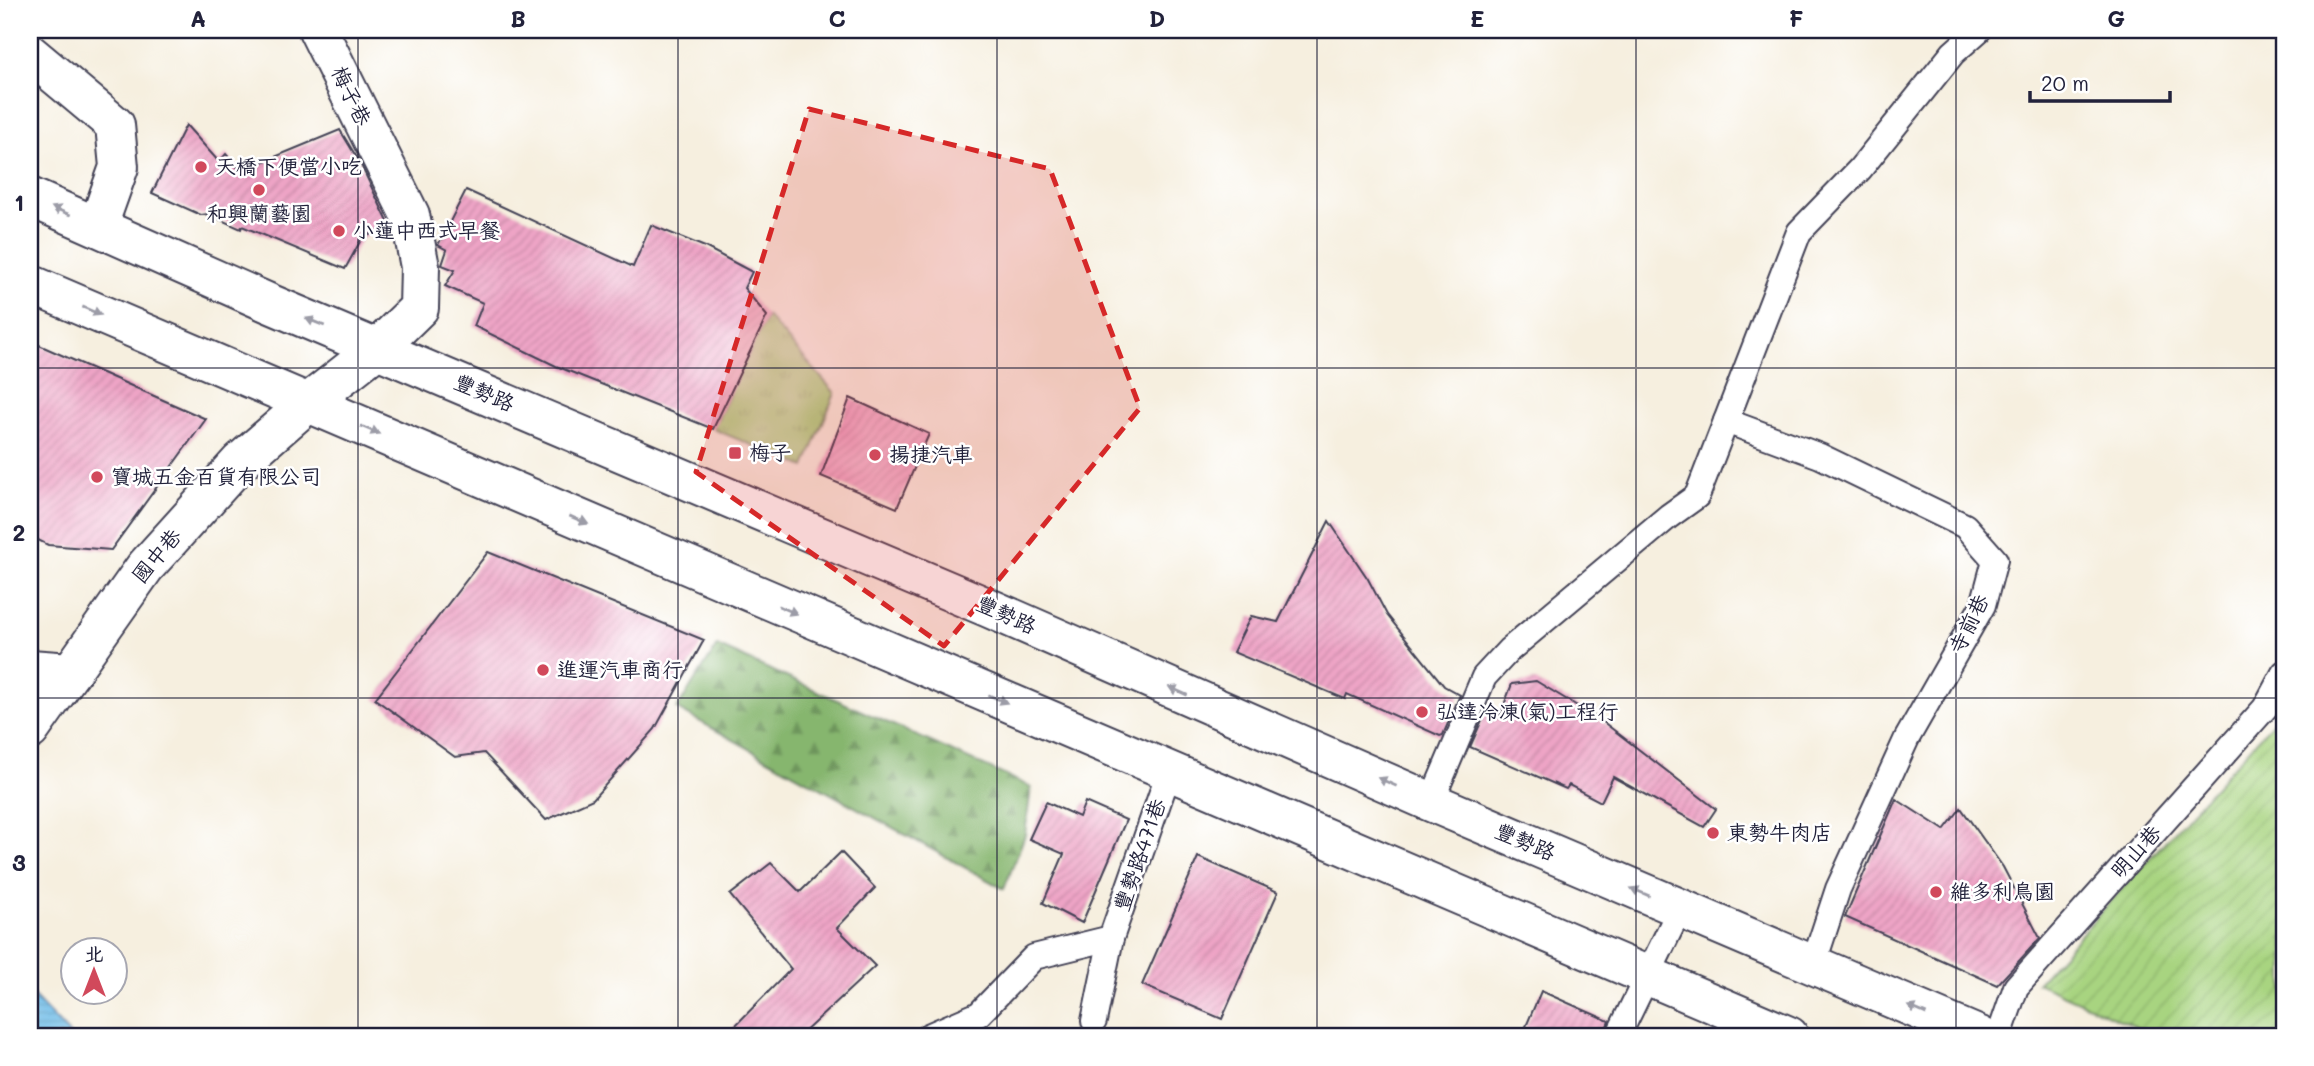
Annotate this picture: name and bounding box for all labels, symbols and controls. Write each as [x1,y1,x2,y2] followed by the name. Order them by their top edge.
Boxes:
[190,3,206,33] text: A
[510,3,526,33] text: B
[828,3,846,33] text: C
[1149,3,1165,33] text: D
[1470,3,1484,33] text: E
[1789,3,1803,33] text: F
[2107,3,2125,33] text: G
[2030,60,2170,104] scale bar
[326,61,378,130] street label: 梅子巷
[2041,69,2089,96] text: 20 m
[215,152,362,179] place label: 天橋下便當小吃
[193,159,209,175] marker: 天橋下便當小吃
[251,182,267,198] marker: 和興蘭藝園
[14,187,24,217] text: 1
[207,199,312,226] place label: 和興蘭藝園
[51,205,72,216] one-way arrow
[353,216,500,243] place label: 小蓮中西式早餐
[331,223,347,239] marker: 小蓮中西式早餐
[82,306,103,317] one-way arrow
[304,316,325,327] one-way arrow
[450,367,519,416] street label: 豐勢路
[360,425,381,436] one-way arrow
[749,438,791,465] place label: 梅子
[889,440,973,467] place label: 揚捷汽車
[727,445,743,461] marker: 梅子
[867,447,883,463] marker: 揚捷汽車
[111,462,321,489] place label: 寶城五金百貨有限公司
[89,469,105,485] marker: 寶城五金百貨有限公司
[569,514,589,526] one-way arrow
[13,517,25,547] text: 2
[125,522,186,588] street label: 國中巷
[972,588,1041,639] street label: 豐勢路
[1942,589,1994,658] street label: 寺前巷
[778,605,799,616] one-way arrow
[557,655,683,682] place label: 進運汽車商行
[535,662,551,678] marker: 進運汽車商行
[1168,685,1188,697] one-way arrow
[987,694,1008,705] one-way arrow
[1436,697,1618,724] place label: 弘達冷凍(氣)工程行
[1414,704,1430,720] marker: 弘達冷凍(氣)工程行
[1376,776,1397,787] one-way arrow
[1107,795,1170,914] street label: 豐勢路471巷
[1491,816,1560,865] street label: 豐勢路
[1727,818,1832,845] place label: 東勢牛肉店
[2104,819,2166,883] street label: 明山巷
[1705,825,1721,841] marker: 東勢牛肉店
[12,847,26,877] text: 3
[1950,877,2055,904] place label: 維多利鳥園
[1928,884,1944,900] marker: 維多利鳥園
[1630,886,1651,897] one-way arrow
[60,936,130,1006] north arrow
[84,941,104,966] text: 北
[1907,1004,1928,1015] one-way arrow

